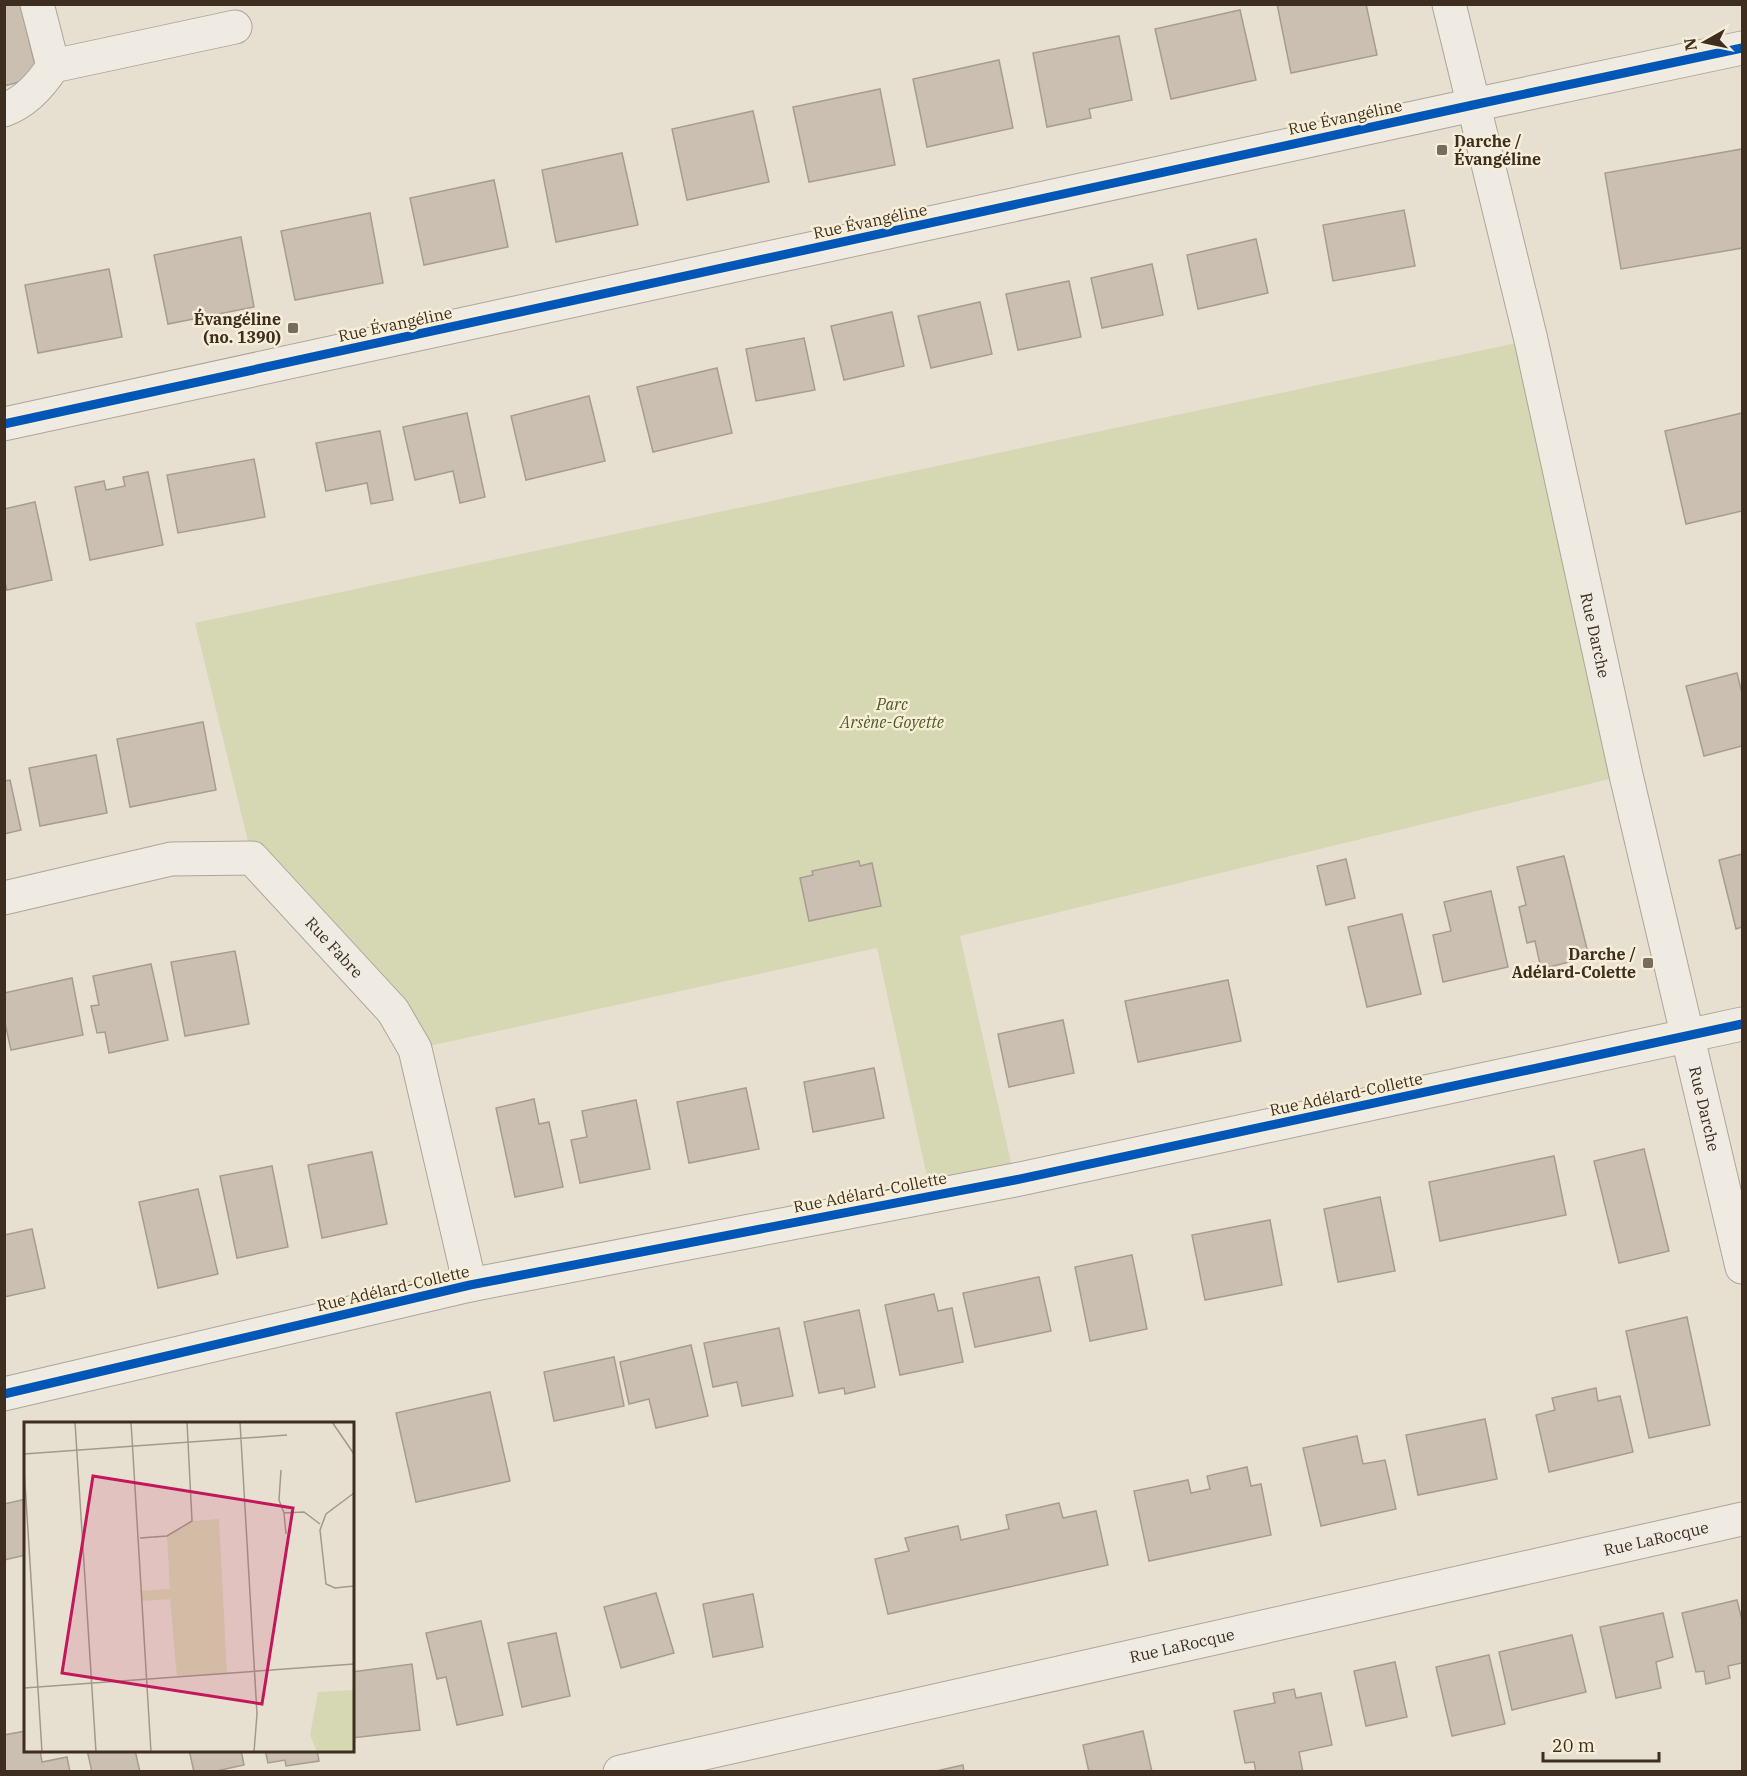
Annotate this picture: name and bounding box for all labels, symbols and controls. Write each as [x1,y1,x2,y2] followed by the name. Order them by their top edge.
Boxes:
[1675,12,1735,72] north arrow
[1679,37,1701,52] text: N
[1286,94,1404,139] street label: Rue Évangéline
[1454,131,1541,169] place label: Darche / Évangéline
[1435,143,1449,157] marker: Darche / Évangéline
[811,198,929,243] street label: Rue Évangéline
[336,301,454,346] street label: Rue Évangéline
[194,308,281,347] place label: Évangéline (no. 1390)
[286,321,300,335] marker: Évangéline (no. 1390)
[1576,591,1615,680] street label: Rue Darche
[839,694,944,732] park label: Parc Arsène-Goyette
[301,913,367,982] street label: Rue Fabre
[1512,944,1636,982] place label: Darche / Adélard-Colette
[1641,956,1655,970] marker: Darche / Adélard-Colette
[1685,1064,1724,1153] street label: Rue Darche
[1268,1068,1424,1120] street label: Rue Adélard-Collette
[791,1167,949,1217] street label: Rue Adélard-Collette
[315,1261,471,1315] street label: Rue Adélard-Collette
[24,1422,354,1752] inset map
[1602,1517,1710,1560] street label: Rue LaRocque
[1127,1624,1236,1667] street label: Rue LaRocque
[1543,1725,1658,1763] scale bar
[1552,1734,1595,1757] text: 20 m

